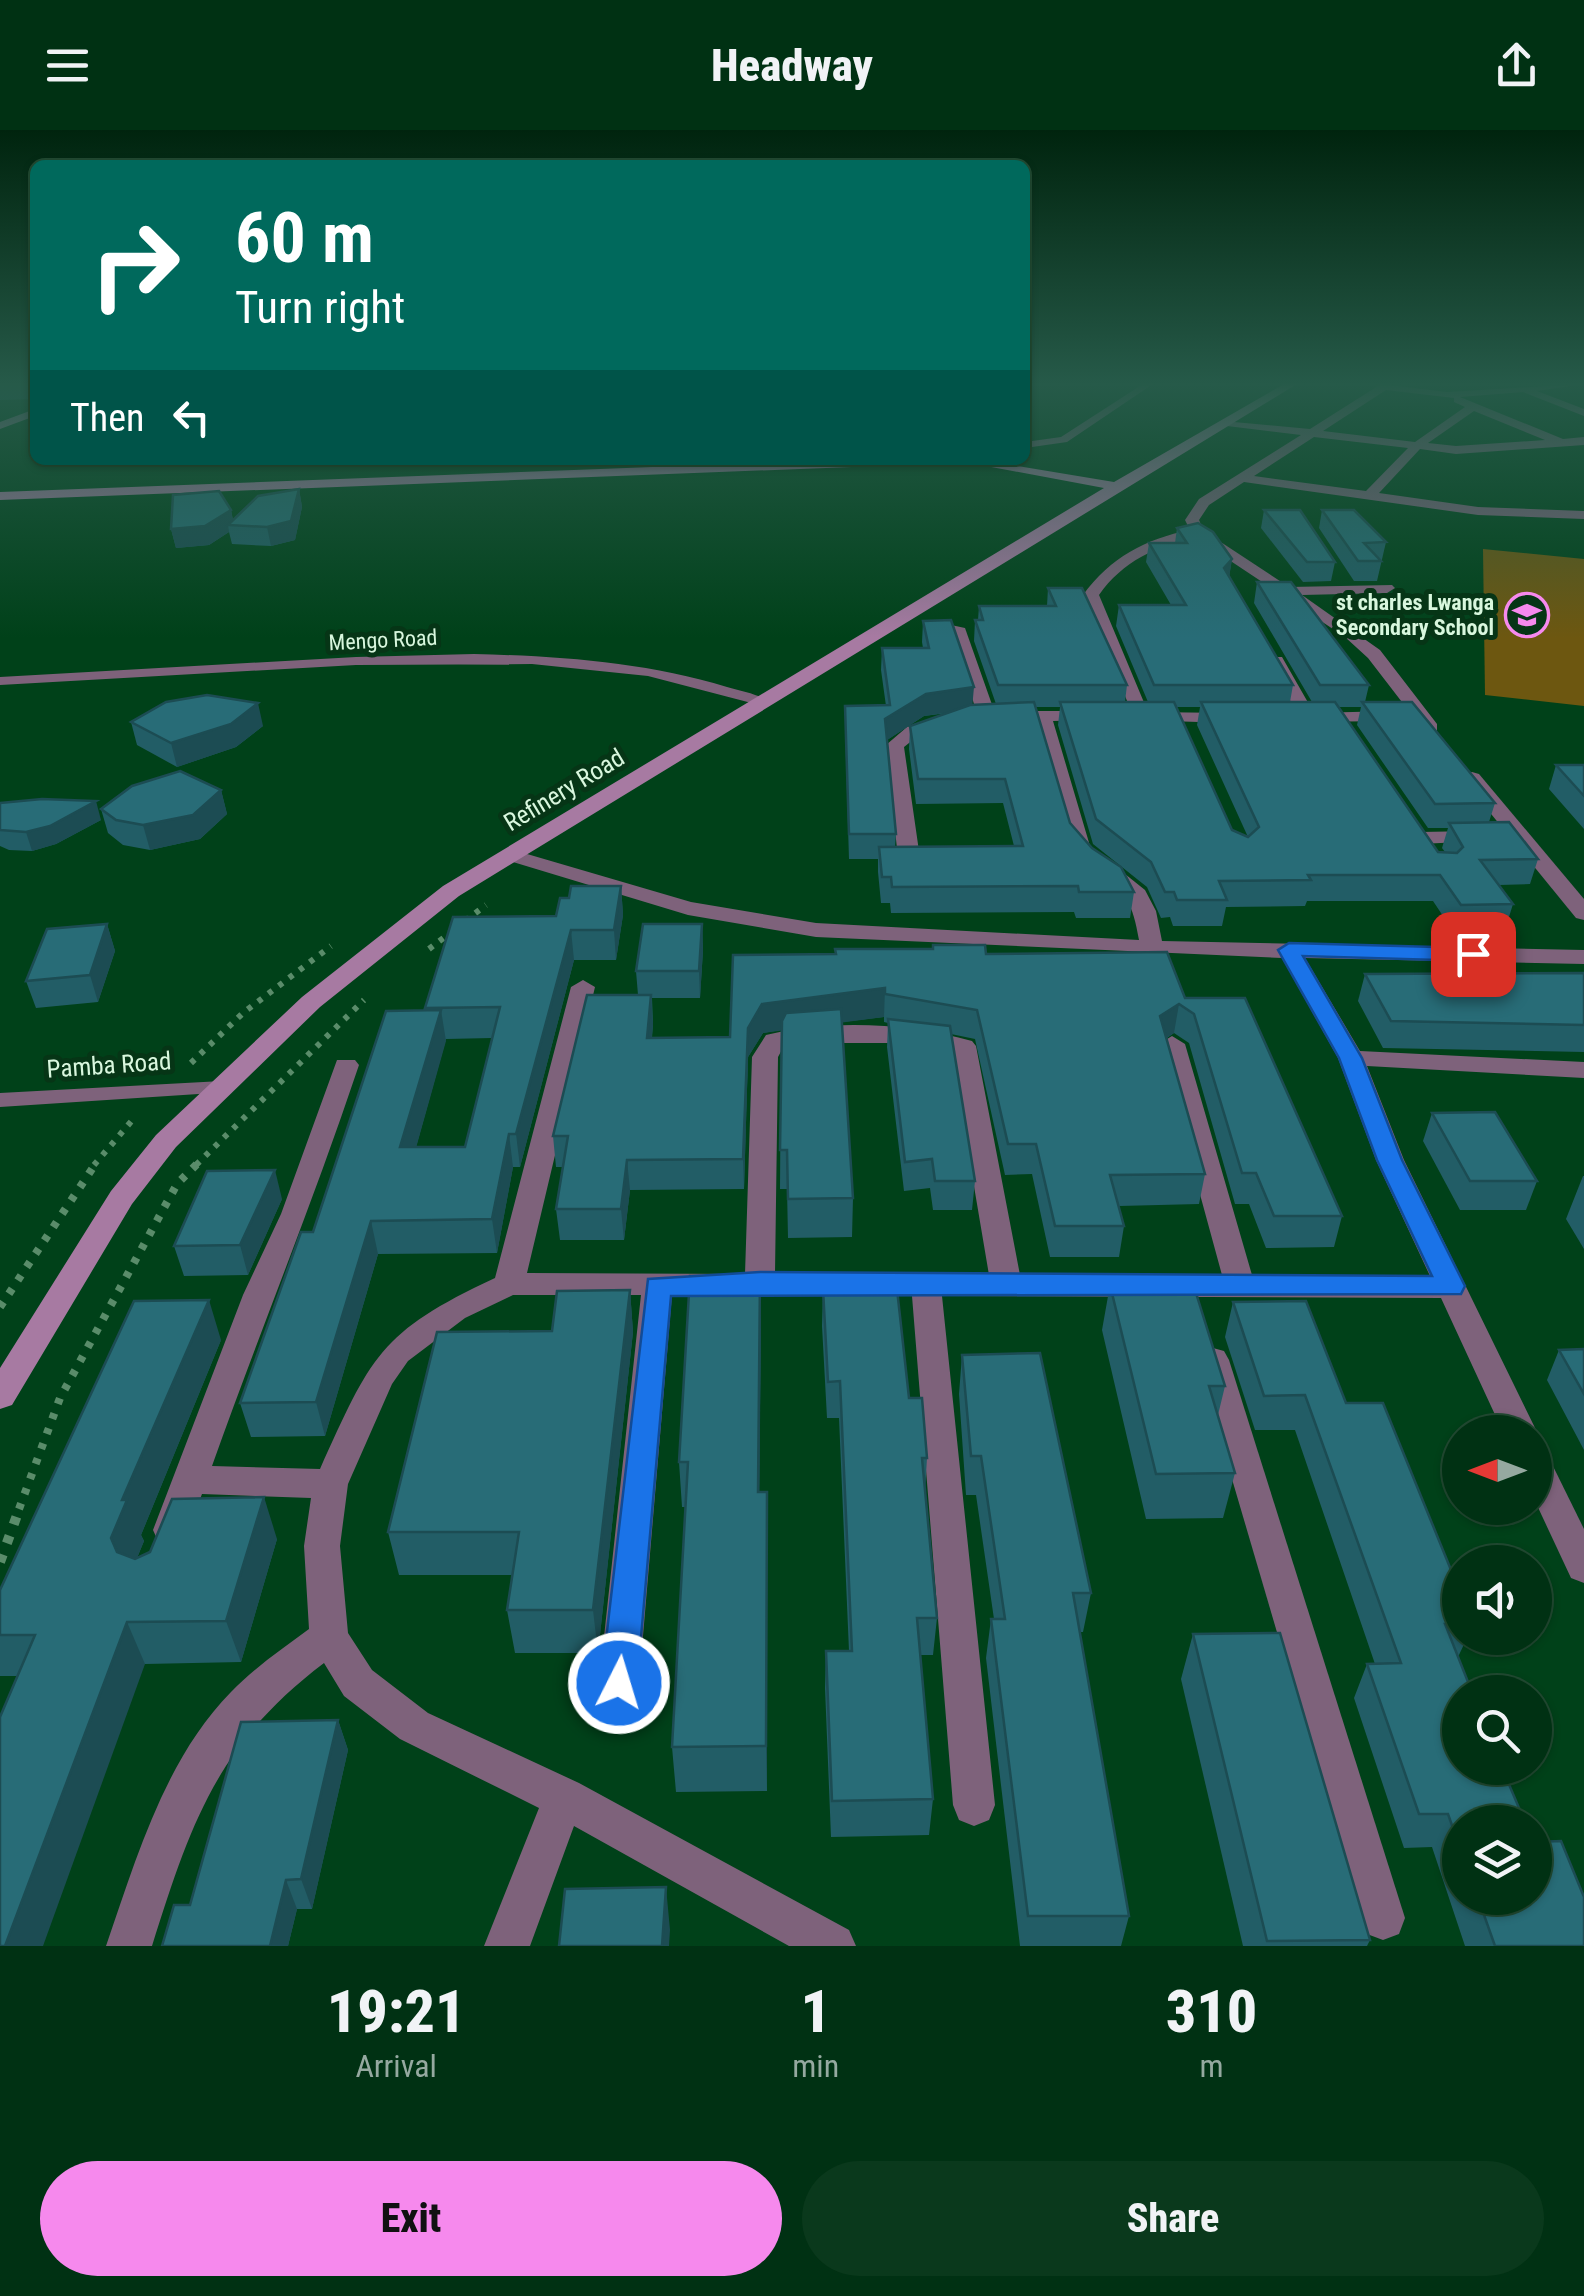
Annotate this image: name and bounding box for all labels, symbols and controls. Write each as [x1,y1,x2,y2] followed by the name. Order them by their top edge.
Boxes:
[40,38,95,93] icon: menu
[1489,38,1544,93] icon: share
[711,39,873,92] text: Headway
[235,197,374,279] text: 60 m
[70,200,200,330] icon: right
[235,281,405,334] text: Turn right
[164,390,219,445] icon: left
[70,396,144,440] text: Then
[1336,590,1494,640] place label: st charles Lwanga Secondary School
[1504,592,1550,638] school or university icon: st charles Lwanga Secondary School
[328,625,438,655] street label: Mengo Road
[499,743,629,837] street label: Refinery Road
[1431,912,1516,997] pin
[1446,927,1501,982] icon: arrive
[46,1046,172,1084] street label: Pamba Road
[1442,1415,1552,1525] north arrow
[1442,1415,1552,1915] map controls
[1442,1545,1552,1655] button: sound
[567,1631,671,1735] position arrow
[1442,1675,1552,1785] button: search
[1442,1805,1552,1915] button: layers
[327,1976,466,2047] text: 19:21
[800,1976,831,2047] text: 1
[1166,1976,1257,2047] text: 310
[355,2047,437,2085] text: Arrival
[792,2047,839,2085] text: min
[1200,2047,1224,2085] text: m
[40,2161,782,2276] button: Exit
[802,2161,1544,2276] button: Share

